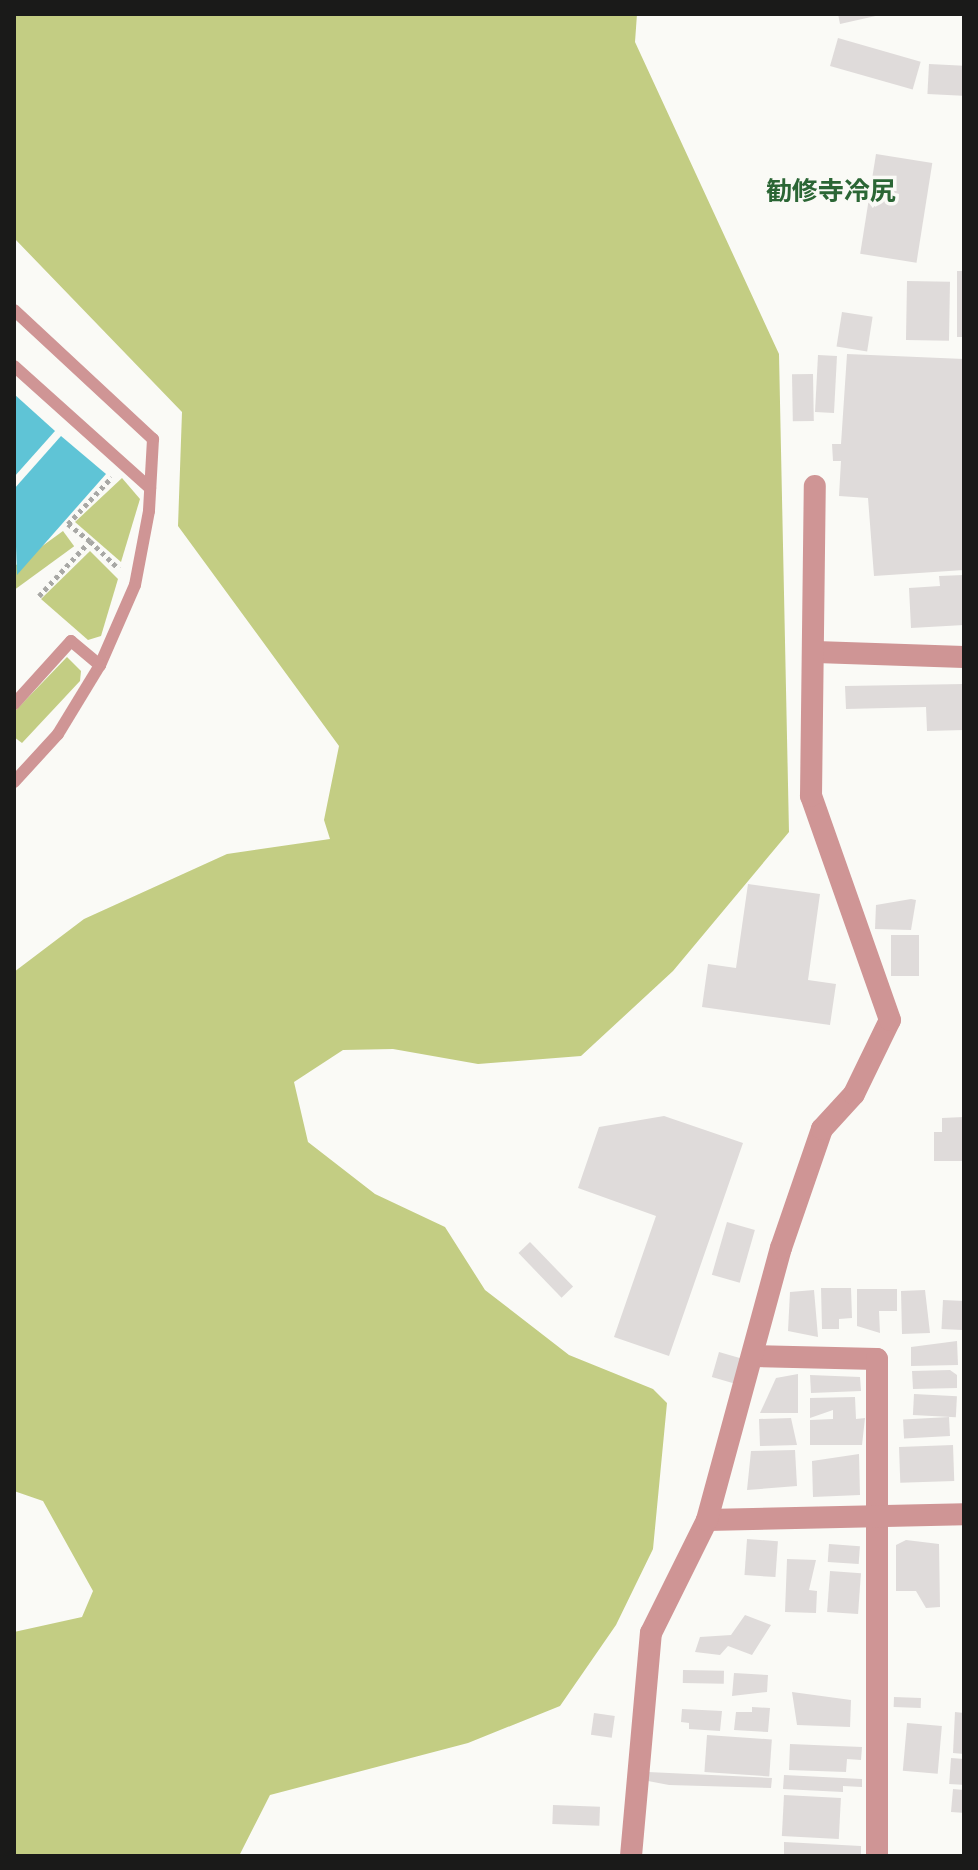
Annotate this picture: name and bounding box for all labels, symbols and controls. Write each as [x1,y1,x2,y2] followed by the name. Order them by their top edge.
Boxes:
[766,177,896,209] district label: 勧修寺冷尻

